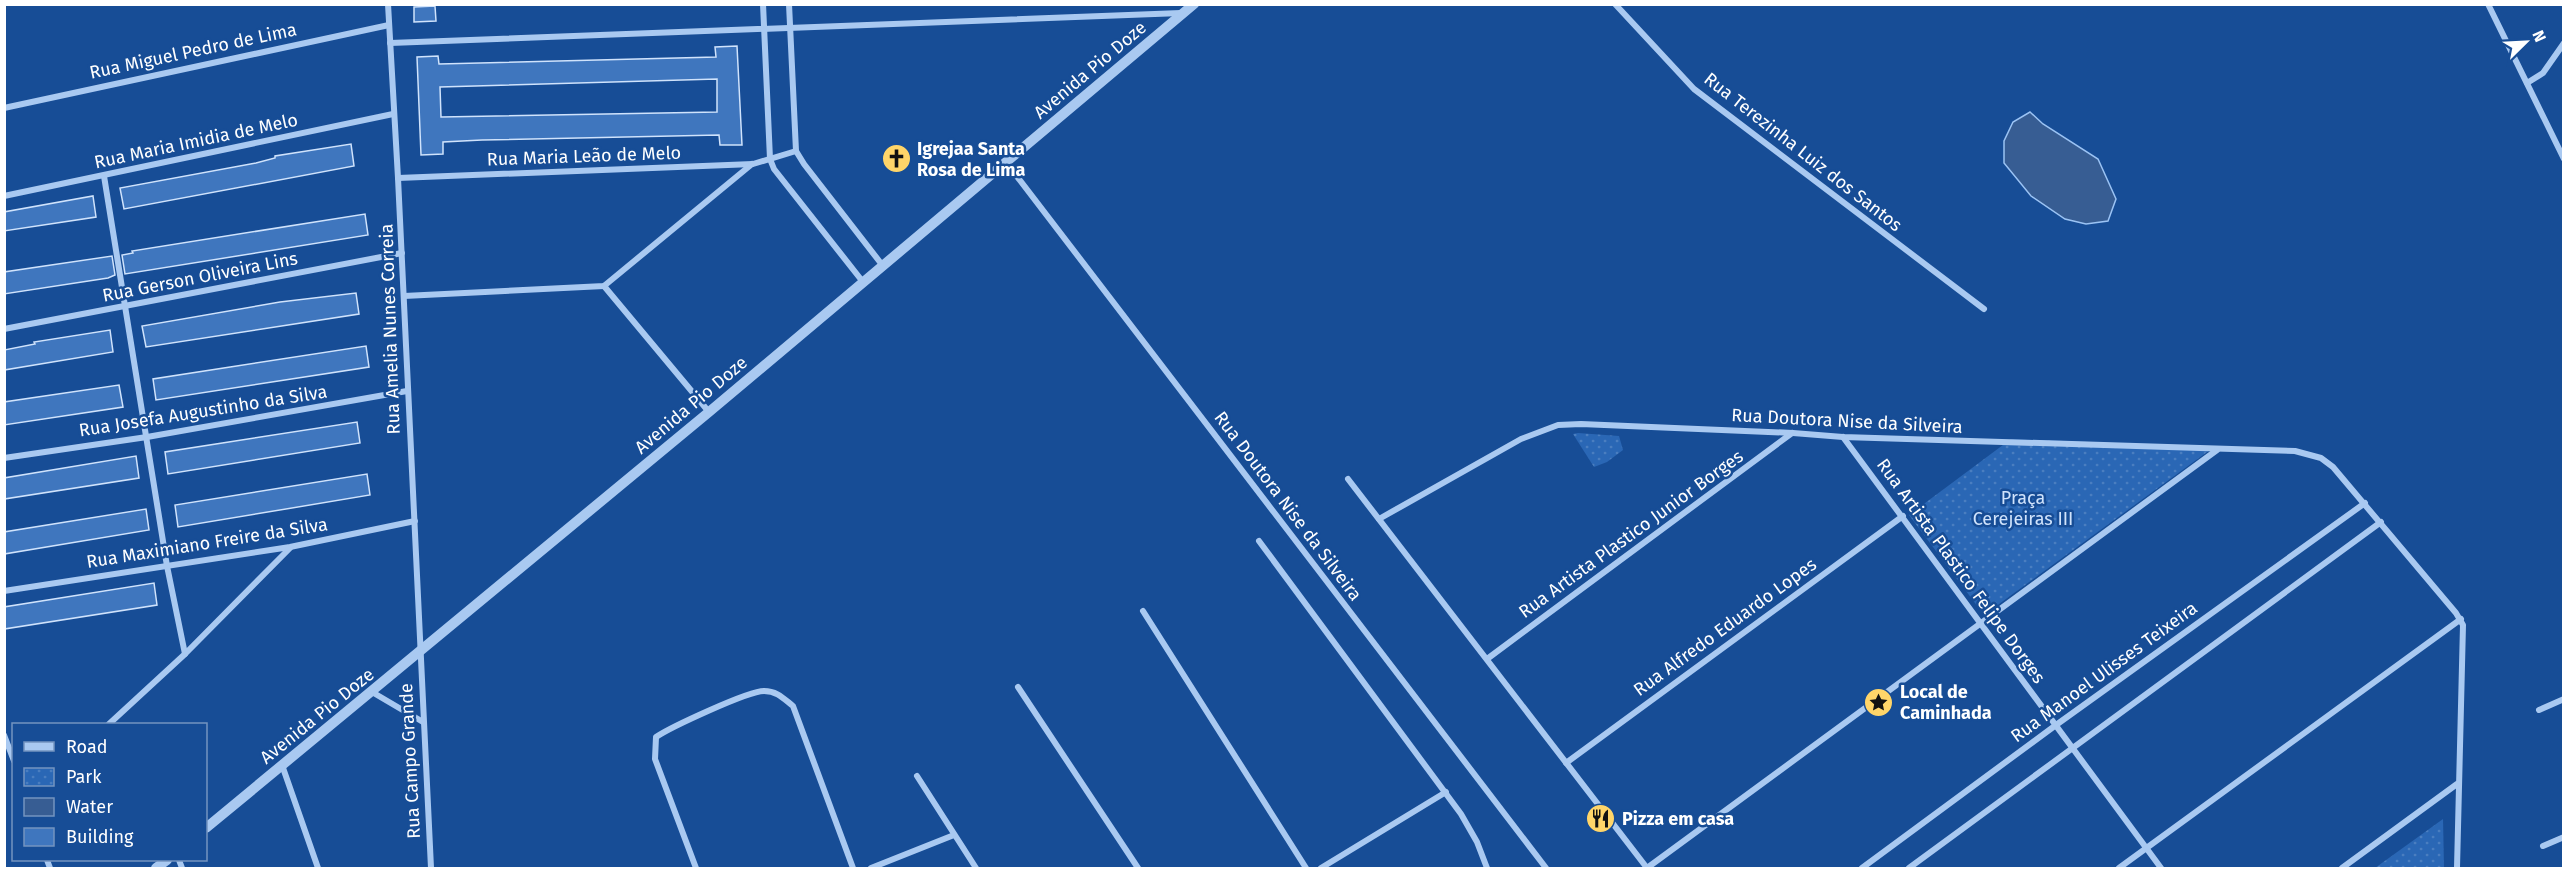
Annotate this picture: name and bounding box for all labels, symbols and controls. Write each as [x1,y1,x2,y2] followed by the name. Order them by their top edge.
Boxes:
[2496,12,2556,72] north arrow
[1029,17,1151,123] street label: Avenida Pio Doze
[87,18,299,84] street label: Rua Miguel Pedro de Lima
[2528,27,2550,45] text: N
[1700,68,1906,236] street label: Rua Terezinha Luiz dos Santos
[92,109,300,173] street label: Rua Maria Imidia de Melo
[917,138,1026,181] place label: Igrejaa Santa Rosa de Lima
[486,142,682,170] street label: Rua Maria Leão de Melo
[880,143,912,175] church icon: Igrejaa Santa Rosa de Lima
[375,223,405,435] street label: Rua Amelia Nunes Correia
[101,247,299,307] street label: Rua Gerson Oliveira Lins
[630,352,752,458] street label: Avenida Pio Doze
[77,381,329,441] street label: Rua Josefa Augustinho da Silva
[1731,404,1963,438] street label: Rua Doutora Nise da Silveira
[1210,407,1366,605] street label: Rua Doutora Nise da Silveira
[1515,445,1747,623] street label: Rua Artista Plastico Junior Borges
[1872,454,2050,688] street label: Rua Artista Plastico Felipe Dorges
[1973,487,2073,530] park label: Praça Cerejeiras III
[85,513,329,573] street label: Rua Maximiano Freire da Silva
[1629,553,1821,701] street label: Rua Alfredo Eduardo Lopes
[2006,597,2202,747] street label: Rua Manoel Ulisses Teixeira
[256,663,378,769] street label: Avenida Pio Doze
[1900,681,1992,724] place label: Local de Caminhada
[395,683,425,839] street label: Rua Campo Grande
[1863,686,1895,718] place icon: Local de Caminhada
[12,723,207,861] legend
[66,736,108,758] text: Road
[66,766,102,788] text: Park
[66,796,113,818] text: Water
[1585,803,1617,835] restaurant icon: Pizza em casa
[1622,808,1734,830] place label: Pizza em casa
[66,826,134,848] text: Building

